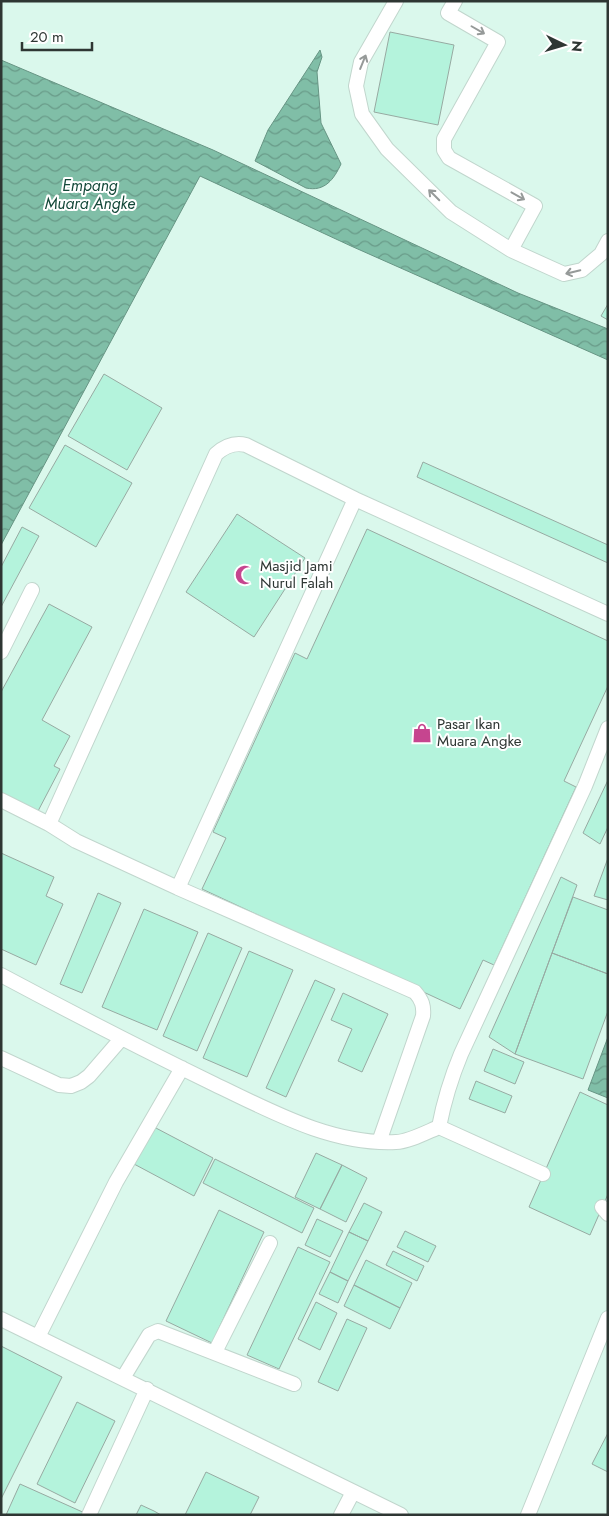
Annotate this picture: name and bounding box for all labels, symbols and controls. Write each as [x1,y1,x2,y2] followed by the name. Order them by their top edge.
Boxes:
[22,20,92,52] scale bar
[539,20,589,70] north arrow
[30,26,64,48] text: 20 m
[471,26,485,36] one-way arrow
[567,40,587,53] text: N
[359,55,368,70] one-way arrow
[45,174,135,215] water label: Empang Muara Angke
[428,189,440,201] one-way arrow
[510,192,525,201] one-way arrow
[566,268,582,277] one-way arrow
[260,555,333,594] place label: Masjid Jami Nurul Falah
[234,564,256,586] mosque icon: Masjid Jami Nurul Falah
[437,713,522,752] place label: Pasar Ikan Muara Angke
[411,722,433,744] shop icon: Pasar Ikan Muara Angke

